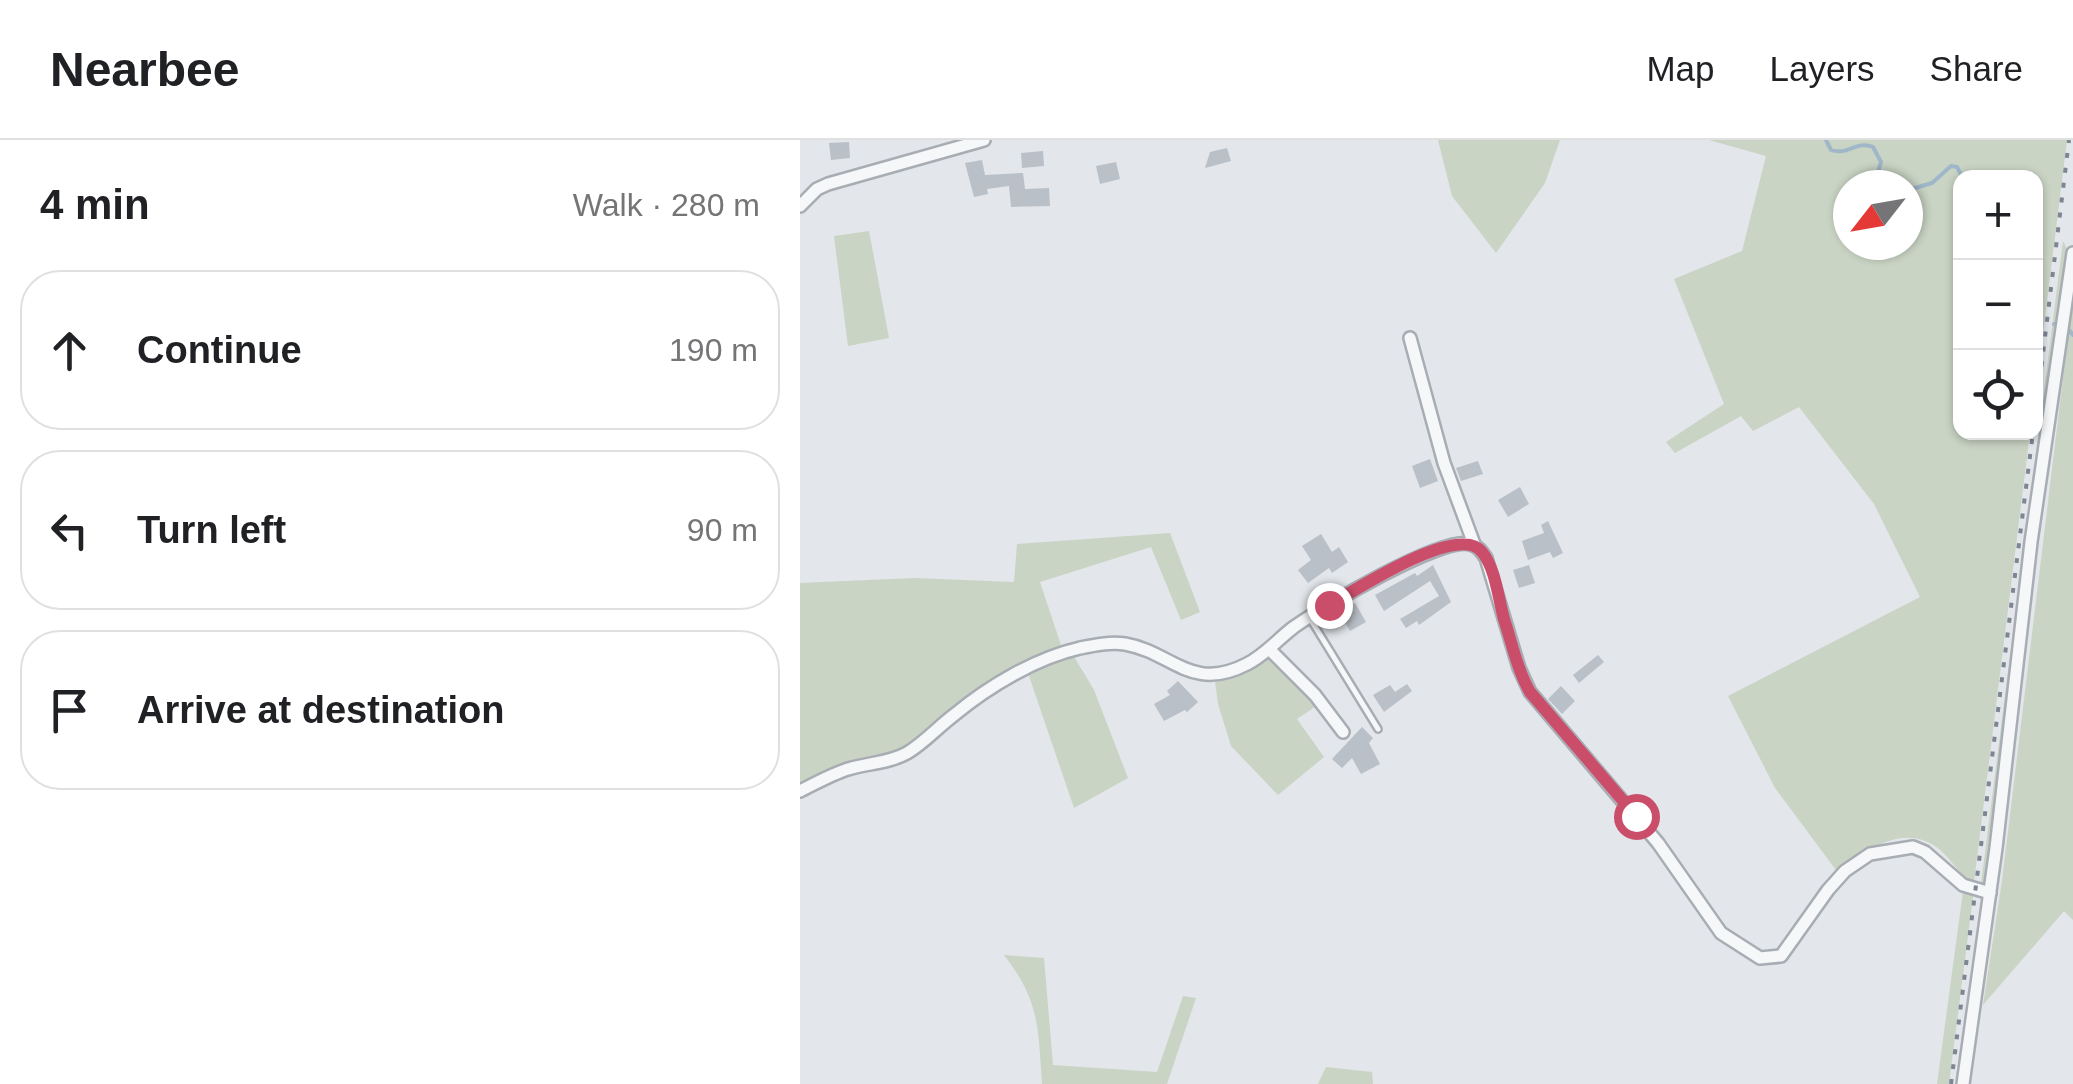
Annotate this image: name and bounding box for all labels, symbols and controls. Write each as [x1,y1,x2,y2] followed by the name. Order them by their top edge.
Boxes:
[50,43,239,96] text: Nearbee
[1646,49,1715,88] text: Map
[1770,49,1875,88] text: Layers
[1930,49,2023,88] text: Share
[1833,170,1923,260] north arrow
[1953,170,2043,440] map controls
[1953,170,2043,260] button: +
[40,181,150,228] text: 4 min
[573,187,760,223] text: Walk · 280 m
[1953,260,2043,350] button: −
[42,323,97,378] icon: ahead
[137,329,302,371] text: Continue
[669,332,758,368] text: 190 m
[1953,350,2043,440] button: locate
[42,503,97,558] icon: left
[137,509,286,551] text: Turn left
[687,512,758,548] text: 90 m
[1307,583,1353,629] route end
[42,683,97,738] icon: arrive
[137,689,504,731] text: Arrive at destination
[1614,794,1660,840] route start

